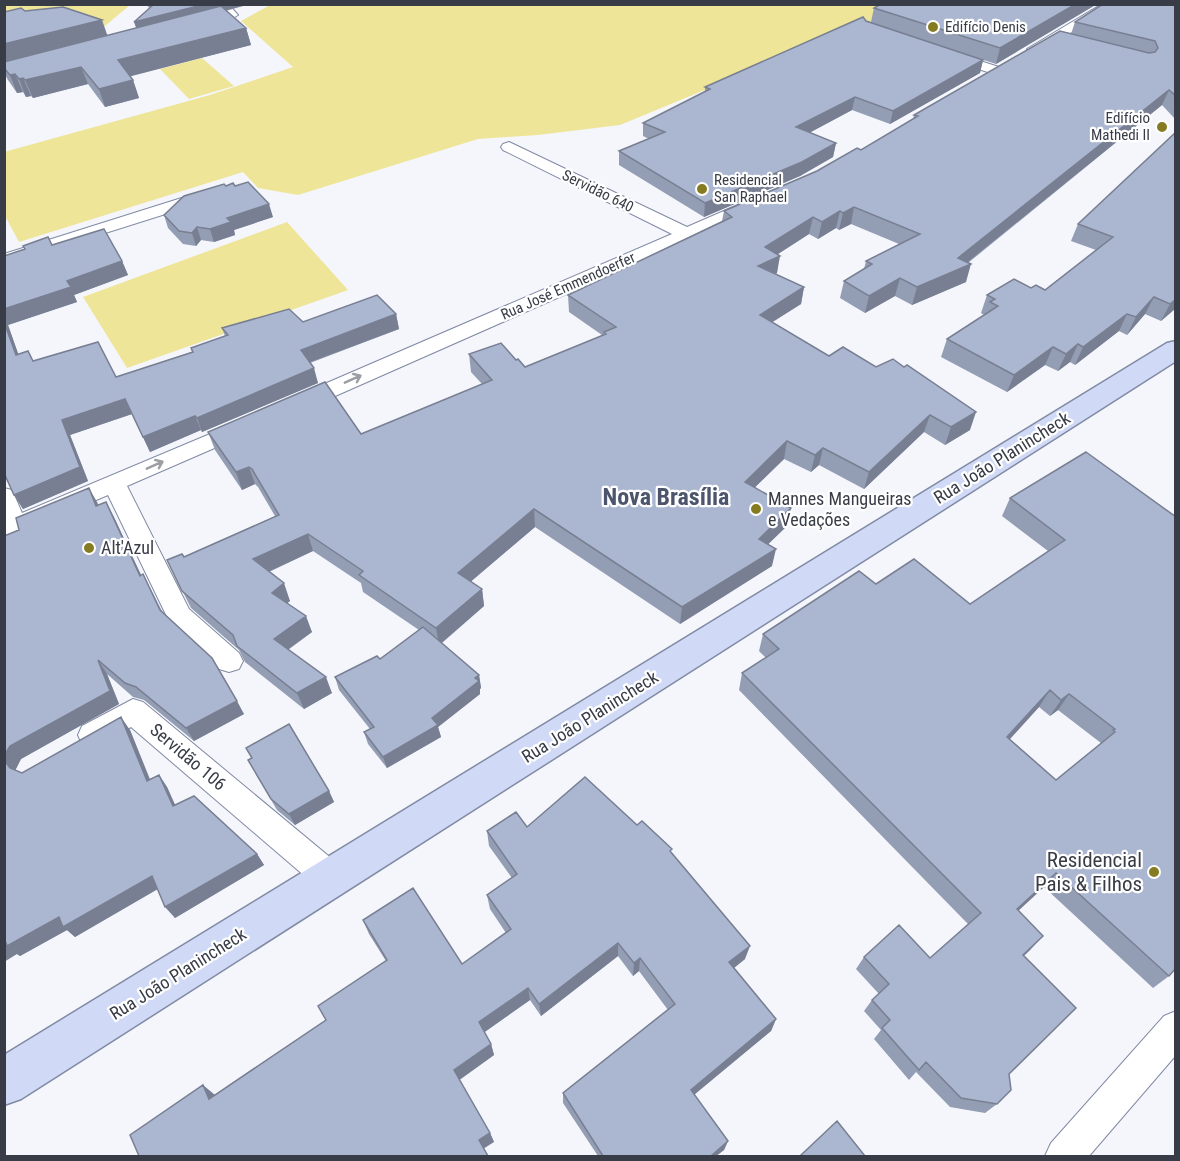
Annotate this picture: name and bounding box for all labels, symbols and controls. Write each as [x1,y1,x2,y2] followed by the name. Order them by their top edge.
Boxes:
[945,18,1026,36] place label: Edifício Denis
[926,20,940,34] marker: Edifício Denis
[1091,109,1150,144] place label: Edifício Mathedi II
[1155,120,1169,134] marker: Edifício Mathedi II
[559,166,637,216] street label: Servidão 640
[714,171,787,206] place label: Residencial San Raphael
[695,182,709,196] marker: Residencial San Raphael
[498,248,638,324] street label: Rua José Emmendoerfer
[343,373,362,384] one-way arrow
[930,407,1074,508] street label: Rua João Planincheck
[145,459,163,471] one-way arrow
[603,483,729,511] district label: Nova Brasília
[768,488,911,530] place label: Mannes Mangueiras e Vedações
[749,502,763,516] marker: Mannes Mangueiras e Vedações
[101,537,154,558] place label: Alt'Azul
[82,541,96,555] marker: Alt'Azul
[518,666,662,767] street label: Rua João Planincheck
[146,719,231,794] street label: Servidão 106
[1035,848,1142,896] place label: Residencial Pais & Filhos
[1147,865,1161,879] marker: Residencial Pais & Filhos
[106,923,250,1024] street label: Rua João Planincheck

